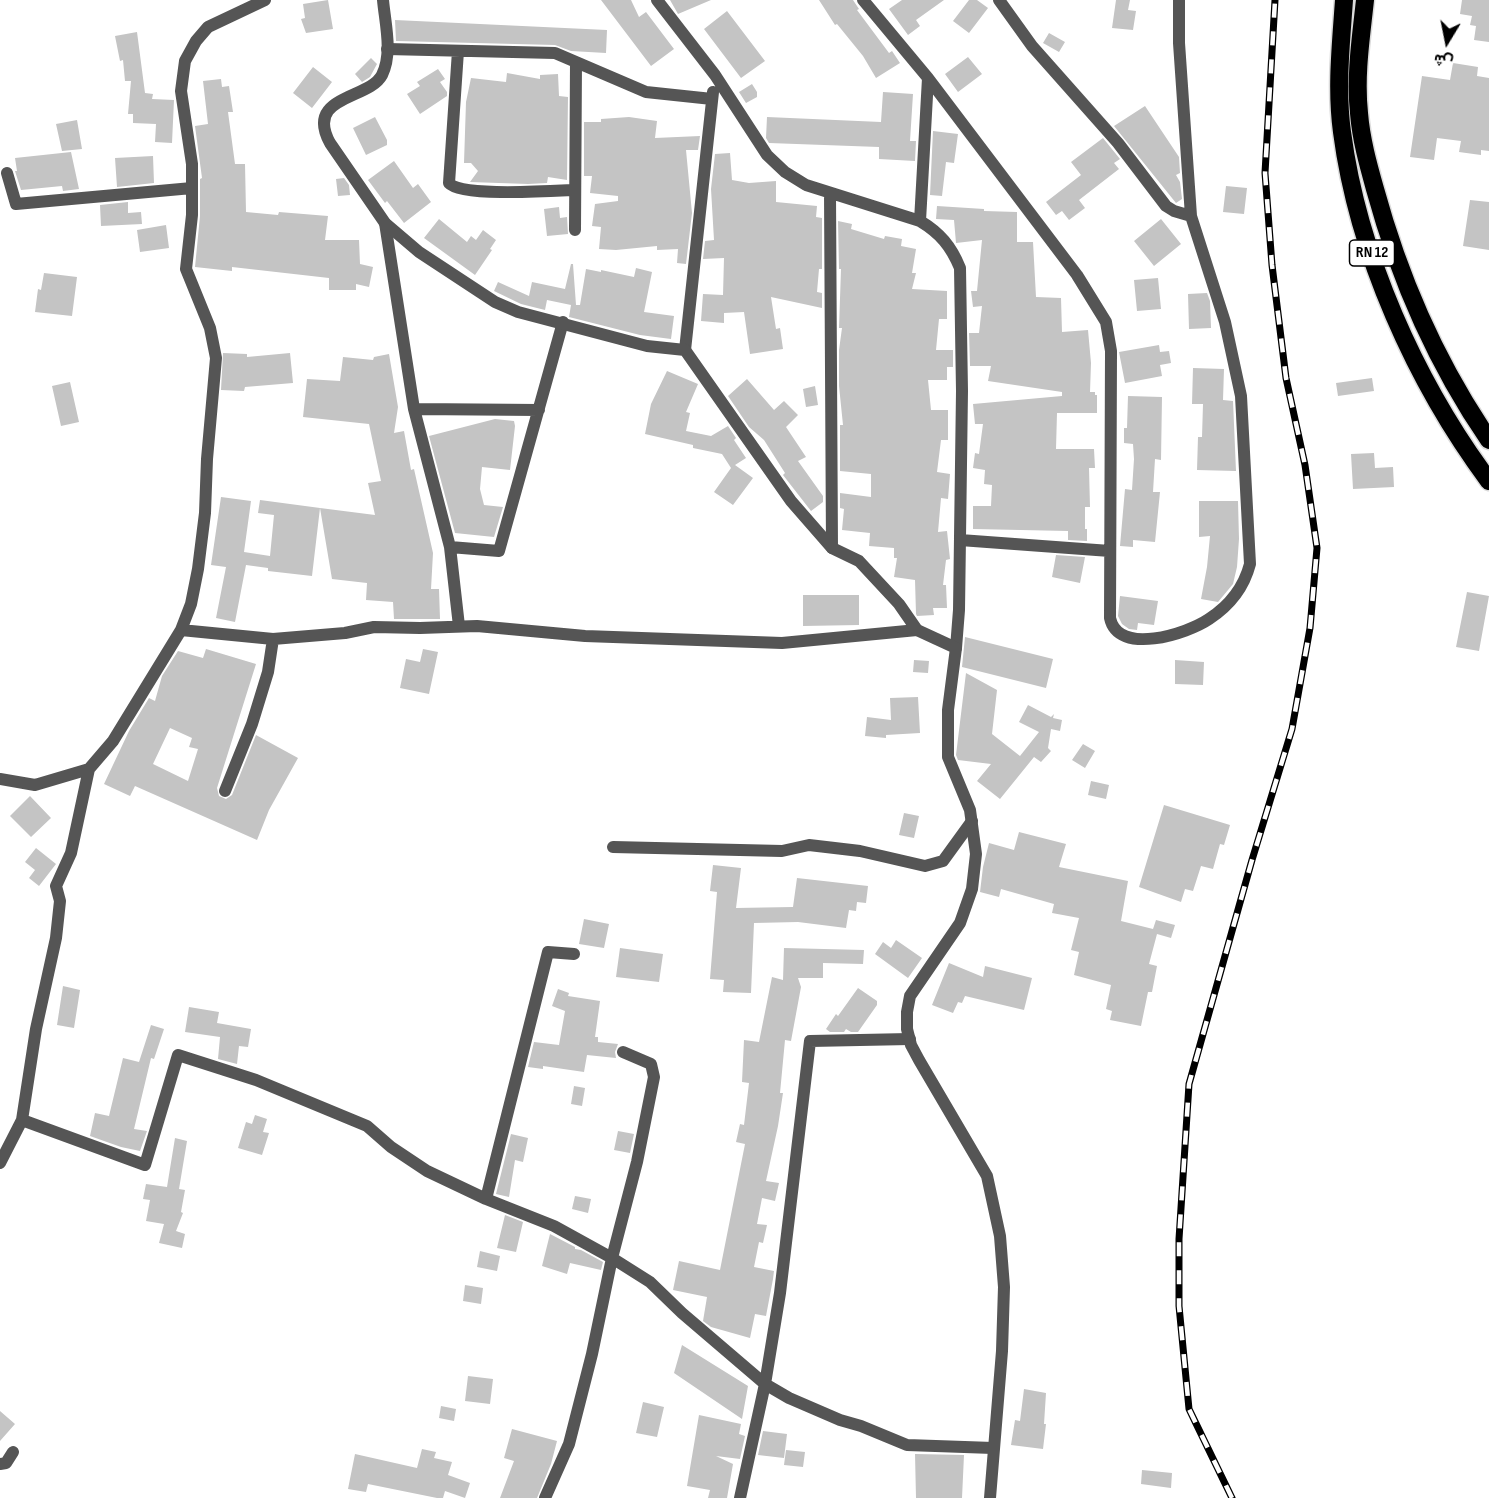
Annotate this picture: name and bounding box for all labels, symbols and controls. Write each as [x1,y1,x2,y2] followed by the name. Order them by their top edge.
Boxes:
[1417,12,1477,72] north arrow
[1433,49,1455,71] text: ش
[1350,240,1394,266] road number: RN 12

